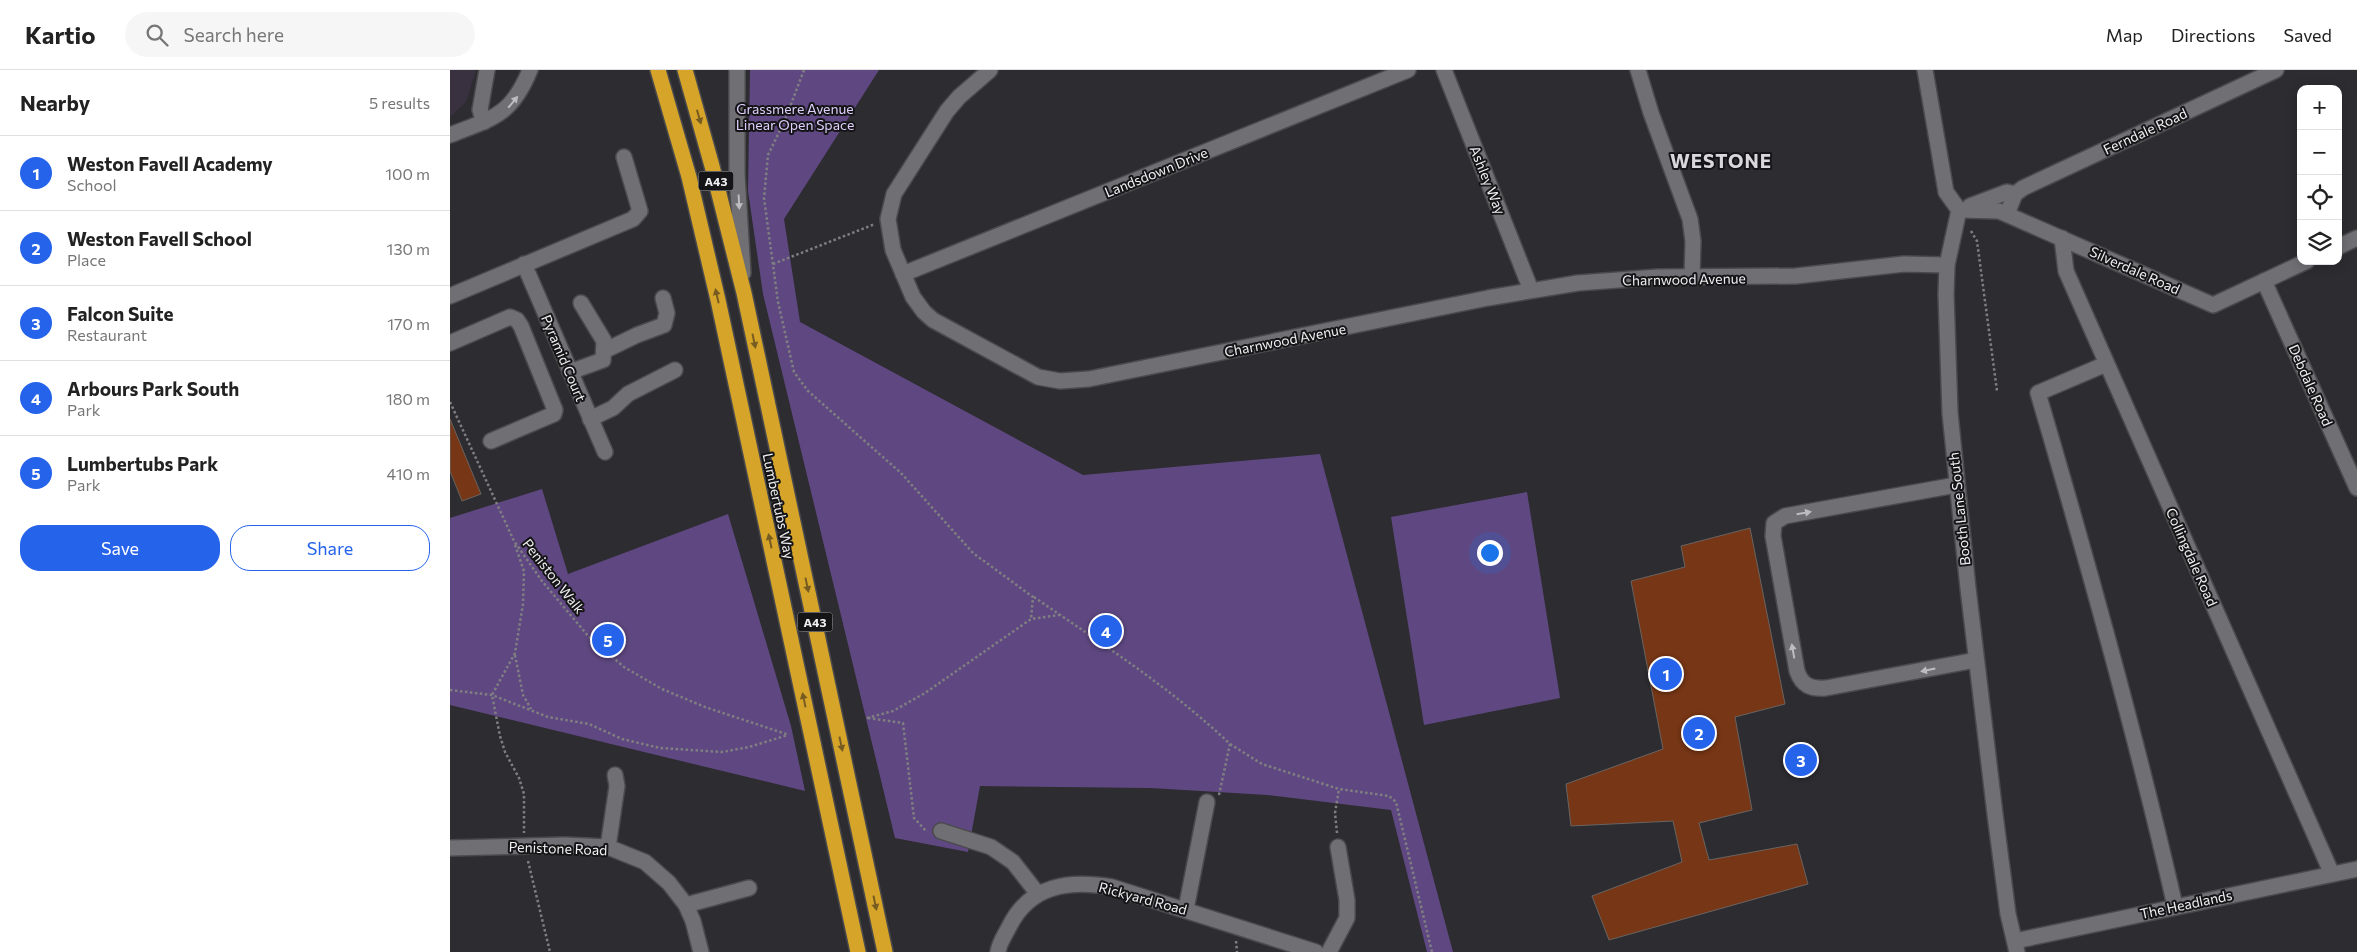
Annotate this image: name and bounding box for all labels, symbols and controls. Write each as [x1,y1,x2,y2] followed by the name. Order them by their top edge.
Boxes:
[125,12,475,57] search box
[25,20,95,49] text: Kartio
[143,21,171,49] icon: search
[183,23,284,46] text: Search here
[2106,24,2143,46] text: Map
[2171,24,2255,46] text: Directions
[2283,24,2332,46] text: Saved
[2297,85,2342,265] map controls
[2297,85,2342,130] button: +
[20,90,90,115] text: Nearby
[369,93,430,112] text: 5 results
[507,96,519,108] one-way arrow
[736,100,854,133] park label: Grassmere Avenue Linear Open Space
[2100,104,2190,158] street label: Ferndale Road
[695,110,703,125] one-way arrow
[2297,130,2342,175] button: −
[1467,143,1509,217] street label: Ashley Way
[1102,144,1210,200] street label: Landsdown Drive
[1670,149,1772,172] district label: WESTONE
[67,152,273,175] text: Weston Favell Academy
[32,164,40,183] text: 1
[385,164,430,183] text: 100 m
[698,172,734,190] road number: A43
[67,175,117,194] text: School
[2297,175,2342,220] button: locate
[735,194,743,210] one-way arrow
[2297,220,2342,265] button: layers
[67,227,252,250] text: Weston Favell School
[31,239,41,258] text: 2
[387,239,430,258] text: 130 m
[2087,243,2183,297] street label: Silverdale Road
[67,250,106,269] text: Place
[1622,269,1746,289] street label: Charnwood Avenue
[713,289,721,304] one-way arrow
[67,302,173,325] text: Falcon Suite
[538,312,590,404] street label: Pyramid Court
[31,314,41,333] text: 3
[387,314,430,333] text: 170 m
[1223,320,1347,360] street label: Charnwood Avenue
[67,325,147,344] text: Restaurant
[750,333,758,348] one-way arrow
[2285,341,2337,429] street label: Debdale Road
[67,377,239,400] text: Arbours Park South
[31,389,41,408] text: 4
[386,389,430,408] text: 180 m
[67,400,100,419] text: Park
[759,451,799,561] street label: Lumbertubs Way
[67,452,218,475] text: Lumbertubs Park
[1945,452,1973,566] street label: Booth Lane South
[31,464,41,483] text: 5
[387,464,430,483] text: 410 m
[67,475,100,494] text: Park
[2163,505,2221,609] street label: Collingdale Road
[1796,508,1812,516] one-way arrow
[20,525,220,571] button: Save
[230,525,430,571] button: Share
[766,533,774,548] one-way arrow
[519,535,589,617] street label: Peniston Walk
[1477,540,1503,566] your location
[803,577,811,593] one-way arrow
[798,612,832,632] road number: A43
[1090,612,1122,650] pin: 4
[592,621,624,659] pin: 5
[1789,643,1797,659] one-way arrow
[1650,655,1682,693] pin: 1
[1920,666,1936,674] one-way arrow
[800,692,808,707] one-way arrow
[1683,714,1715,752] pin: 2
[837,736,845,751] one-way arrow
[1785,741,1817,779] pin: 3
[508,838,608,858] street label: Penistone Road
[1097,878,1189,918] street label: Rickyard Road
[2138,886,2234,922] street label: The Headlands
[871,895,879,910] one-way arrow

